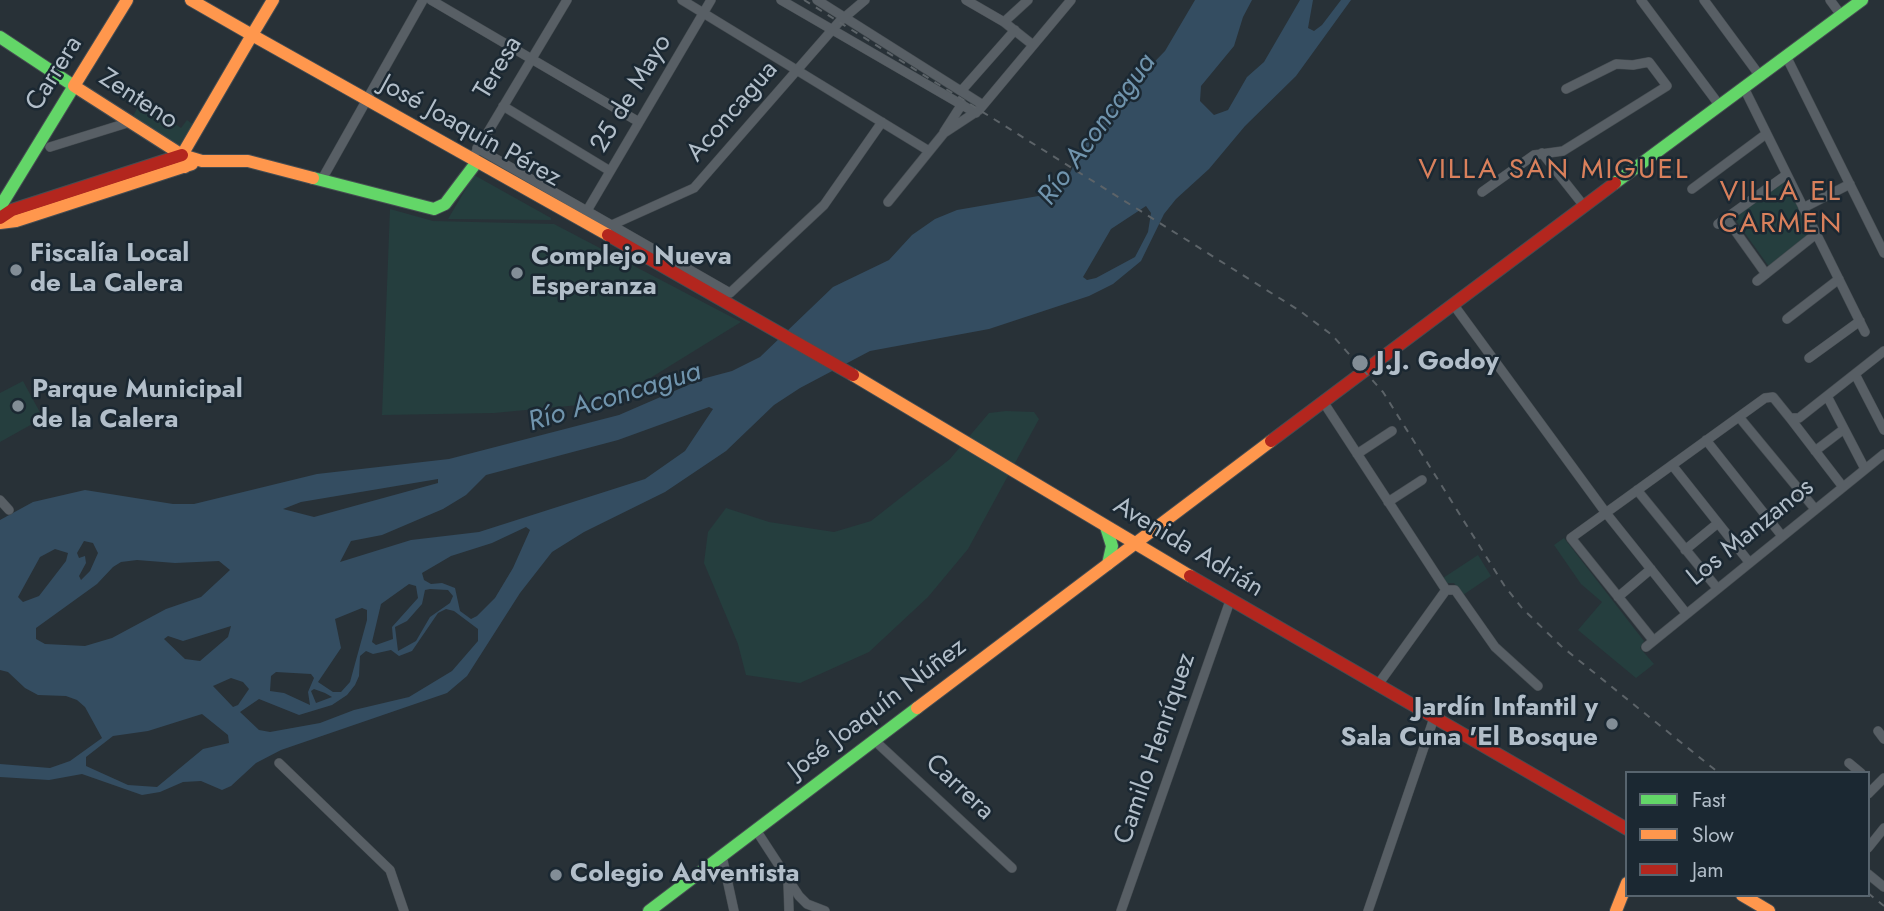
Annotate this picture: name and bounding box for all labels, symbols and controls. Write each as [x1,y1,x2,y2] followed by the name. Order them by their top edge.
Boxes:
[585,29,679,159] street label: 25 de Mayo
[20,31,90,117] street label: Carrera
[468,31,530,105] street label: Teresa
[1032,48,1164,212] water label: Río Aconcagua
[681,55,785,169] street label: Aconcagua
[93,63,183,137] street label: Zenteno
[374,69,566,195] street label: José Joaquín Pérez
[1421,154,1687,188] district label: VILLA SAN MIGUEL
[1719,176,1843,242] district label: VILLA EL CARMEN
[30,239,189,300] place label: Fiscalía Local de La Calera
[531,242,732,304] place label: Complejo Nueva Esperanza
[8,262,24,278] marker: Fiscalía Local de La Calera
[509,265,525,281] marker: Complejo Nueva Esperanza
[1376,347,1499,379] place label: J.J. Godoy
[1350,353,1370,373] marker: J.J. Godoy
[524,356,706,440] water label: Río Aconcagua
[32,375,243,436] place label: Parque Municipal de la Calera
[10,398,26,414] marker: Parque Municipal de la Calera
[1681,472,1821,594] street label: Los Manzanos
[1107,491,1269,605] street label: Avenida Adrián
[783,632,973,786] street label: José Joaquín Núñez
[1109,649,1203,849] street label: Camilo Henríquez
[1340,693,1598,754] place label: Jardín Infantil y Sala Cuna 'El Bosque
[1604,716,1620,732] marker: Jardín Infantil y Sala Cuna 'El Bosque
[918,748,1000,828] street label: Carrera
[1625,771,1870,897] legend
[1692,785,1725,815] text: Fast
[1692,820,1734,850] text: Slow
[1692,855,1724,885] text: Jam
[570,859,800,891] place label: Colegio Adventista
[548,867,564,883] marker: Colegio Adventista

